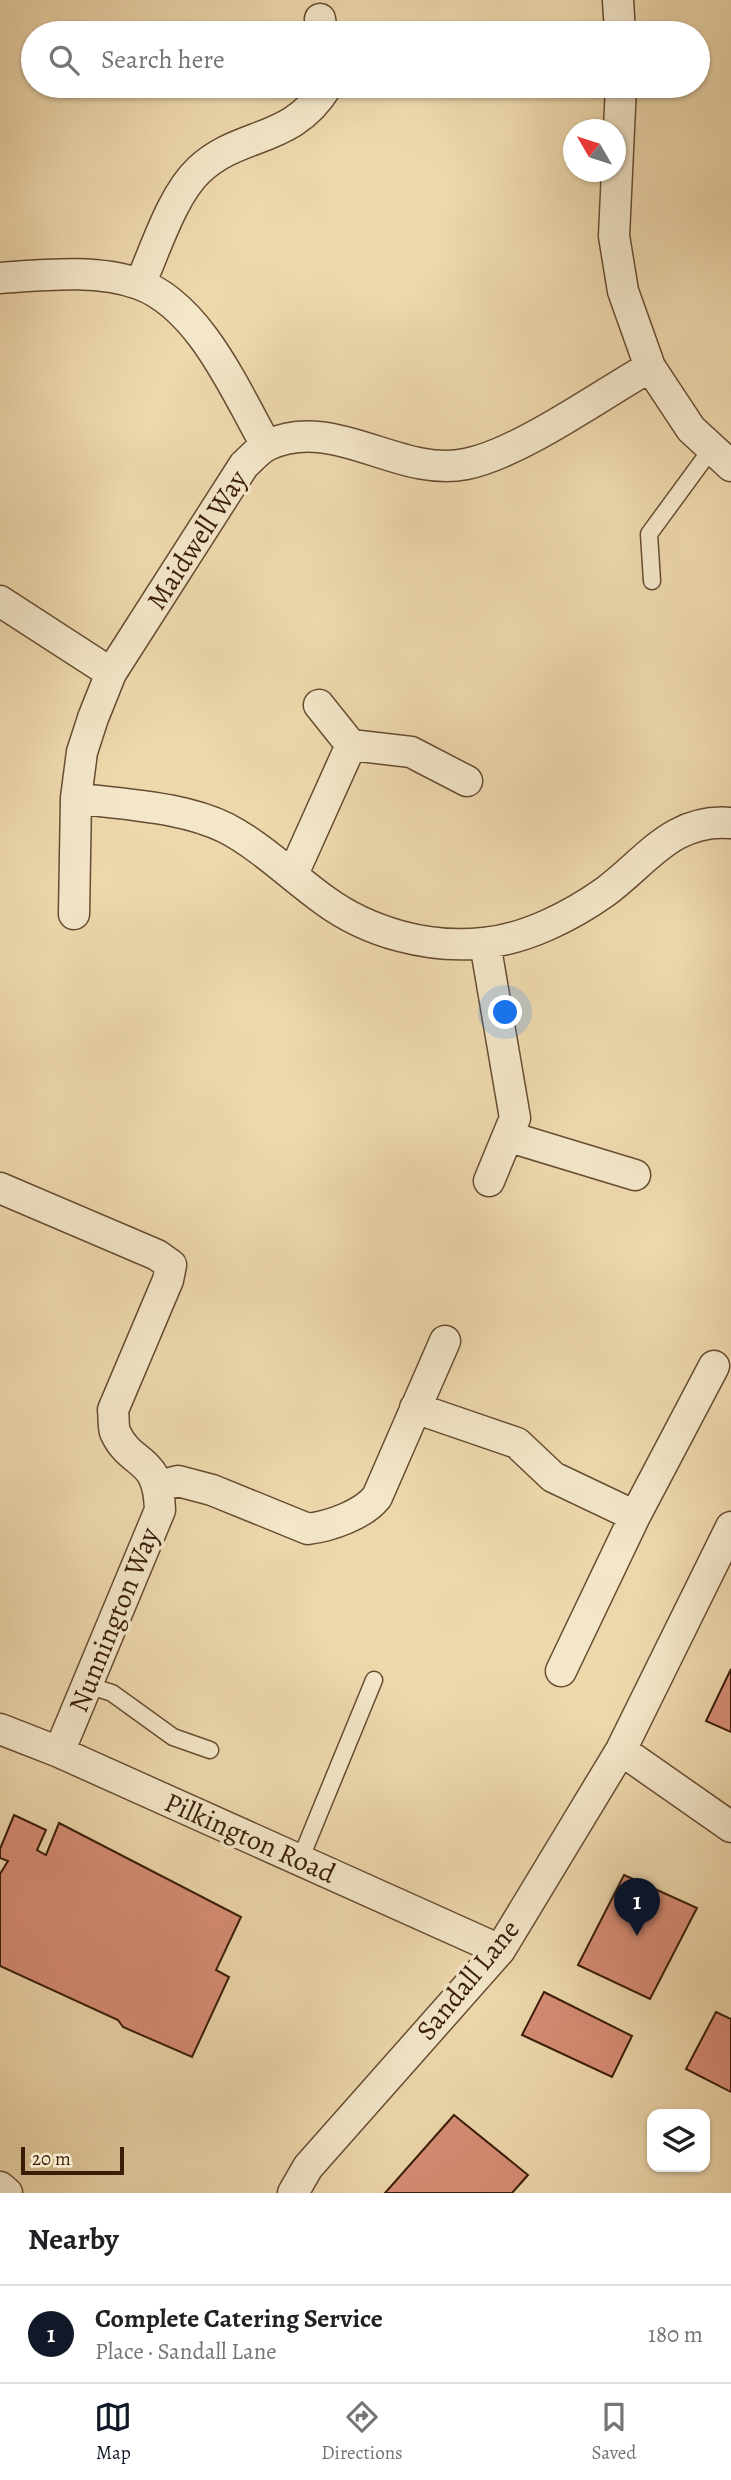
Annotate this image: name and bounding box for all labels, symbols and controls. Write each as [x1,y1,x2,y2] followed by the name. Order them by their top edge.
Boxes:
[21,21,710,98] search box
[45,41,83,79] icon: search
[101,42,225,77] text: Search here
[563,119,626,182] north arrow
[138,462,257,617] street label: Maidwell Way
[488,995,522,1029] your location
[60,1521,169,1718] street label: Nunnington Way
[158,1783,342,1893] street label: Pilkington Road
[614,1878,660,1936] pin: 1
[408,1912,528,2048] street label: Sandall Lane
[647,2109,710,2172] map controls
[647,2109,710,2172] button: layers
[21,2144,124,2176] scale bar
[32,2146,71,2172] text: 20 m
[28,2219,119,2259] text: Nearby
[95,2301,383,2336] text: Complete Catering Service
[47,2319,55,2350] text: 1
[648,2319,703,2350] text: 180 m
[95,2336,277,2367] text: Place · Sandall Lane
[94,2398,132,2466] tab: Map
[321,2398,403,2466] tab: Directions
[592,2398,637,2466] tab: Saved

